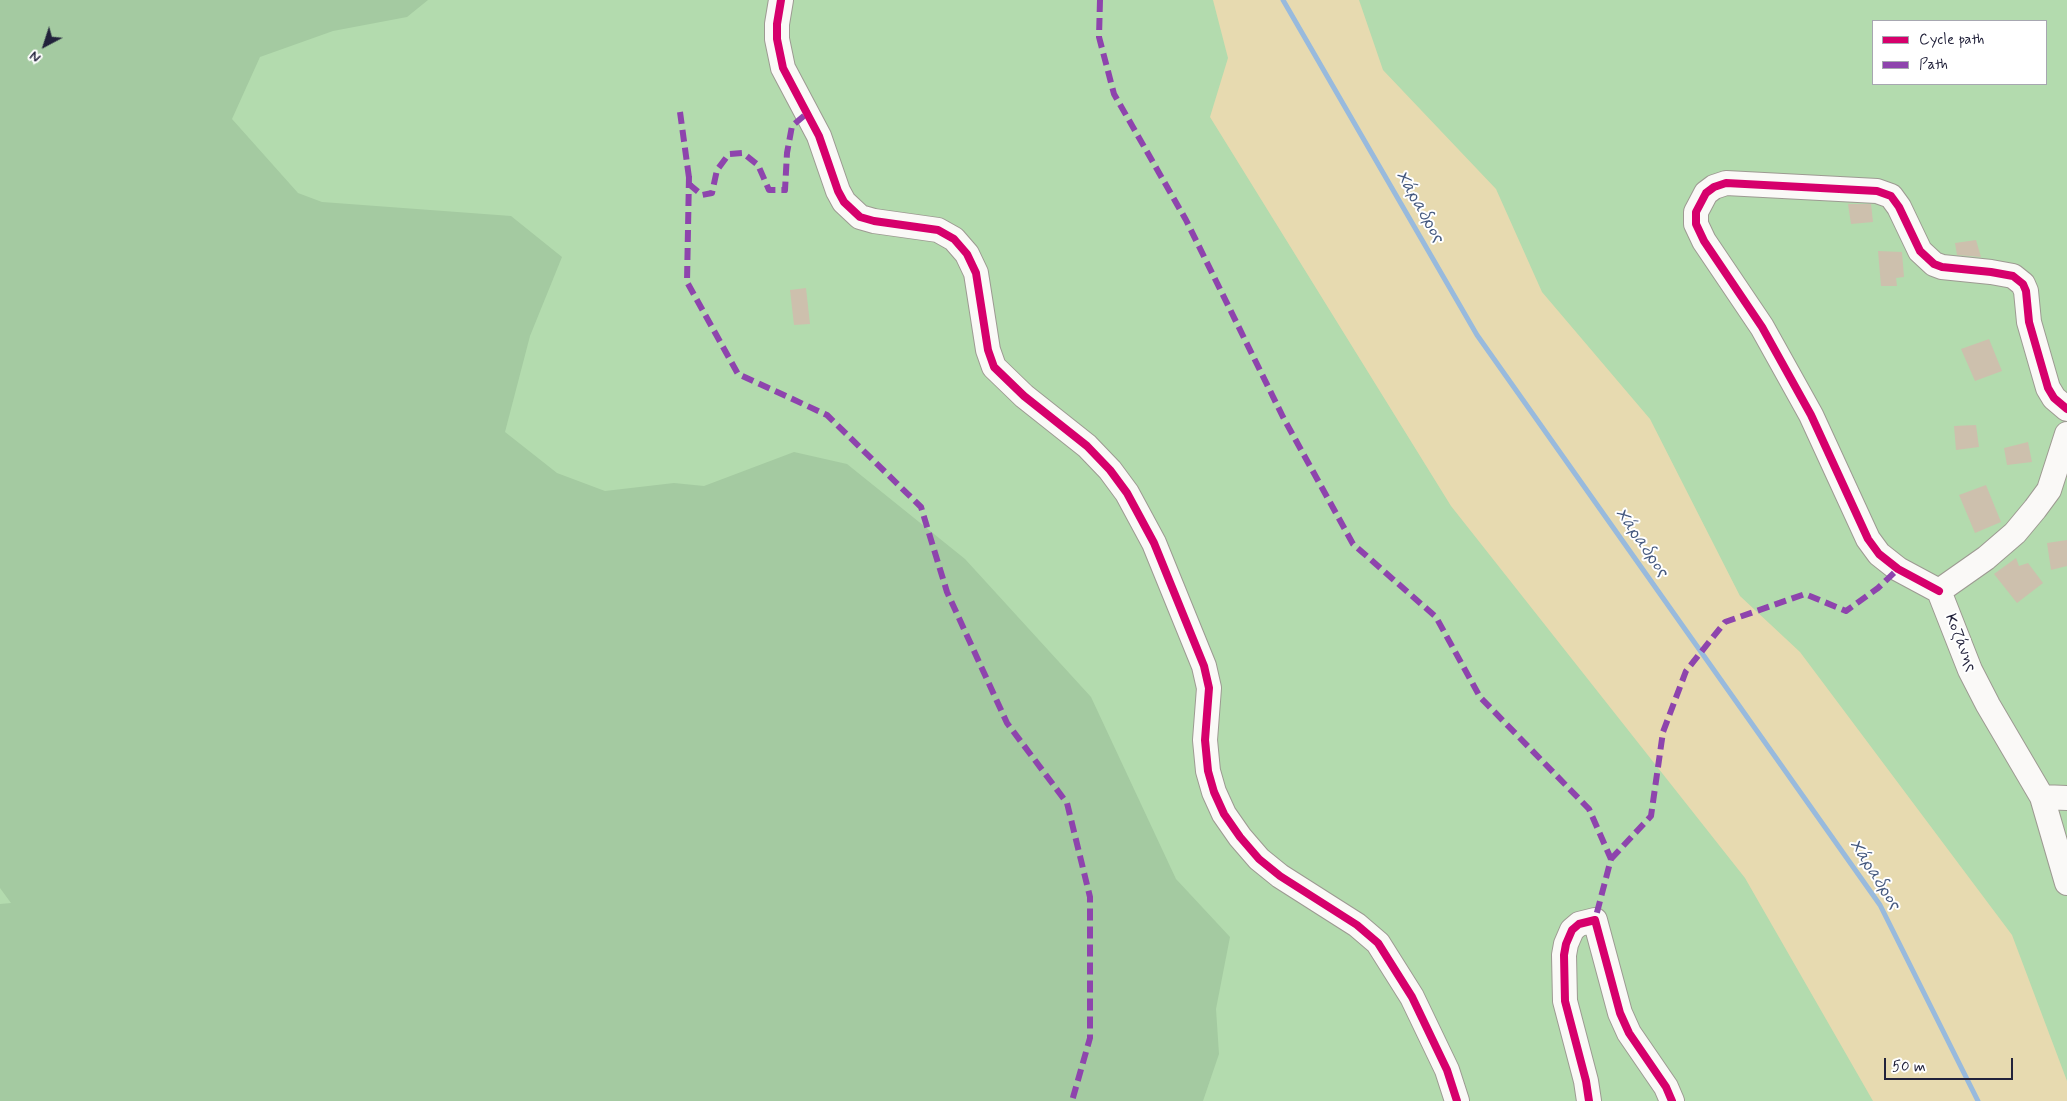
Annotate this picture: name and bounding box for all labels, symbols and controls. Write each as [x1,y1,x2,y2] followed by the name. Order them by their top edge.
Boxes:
[20,20,70,70] north arrow
[1872,20,2047,85] legend
[1919,30,1984,50] text: Cycle path
[26,47,45,66] text: N
[1919,55,1948,75] text: Path
[1390,167,1448,247] water label: Χάραδρος
[1609,504,1673,582] water label: Χάραδρος
[1940,611,1980,675] street label: Κοζάνης
[1843,836,1905,914] water label: Χάραδρος
[1887,1048,2016,1080] scale bar
[1892,1057,1926,1077] text: 50 m

